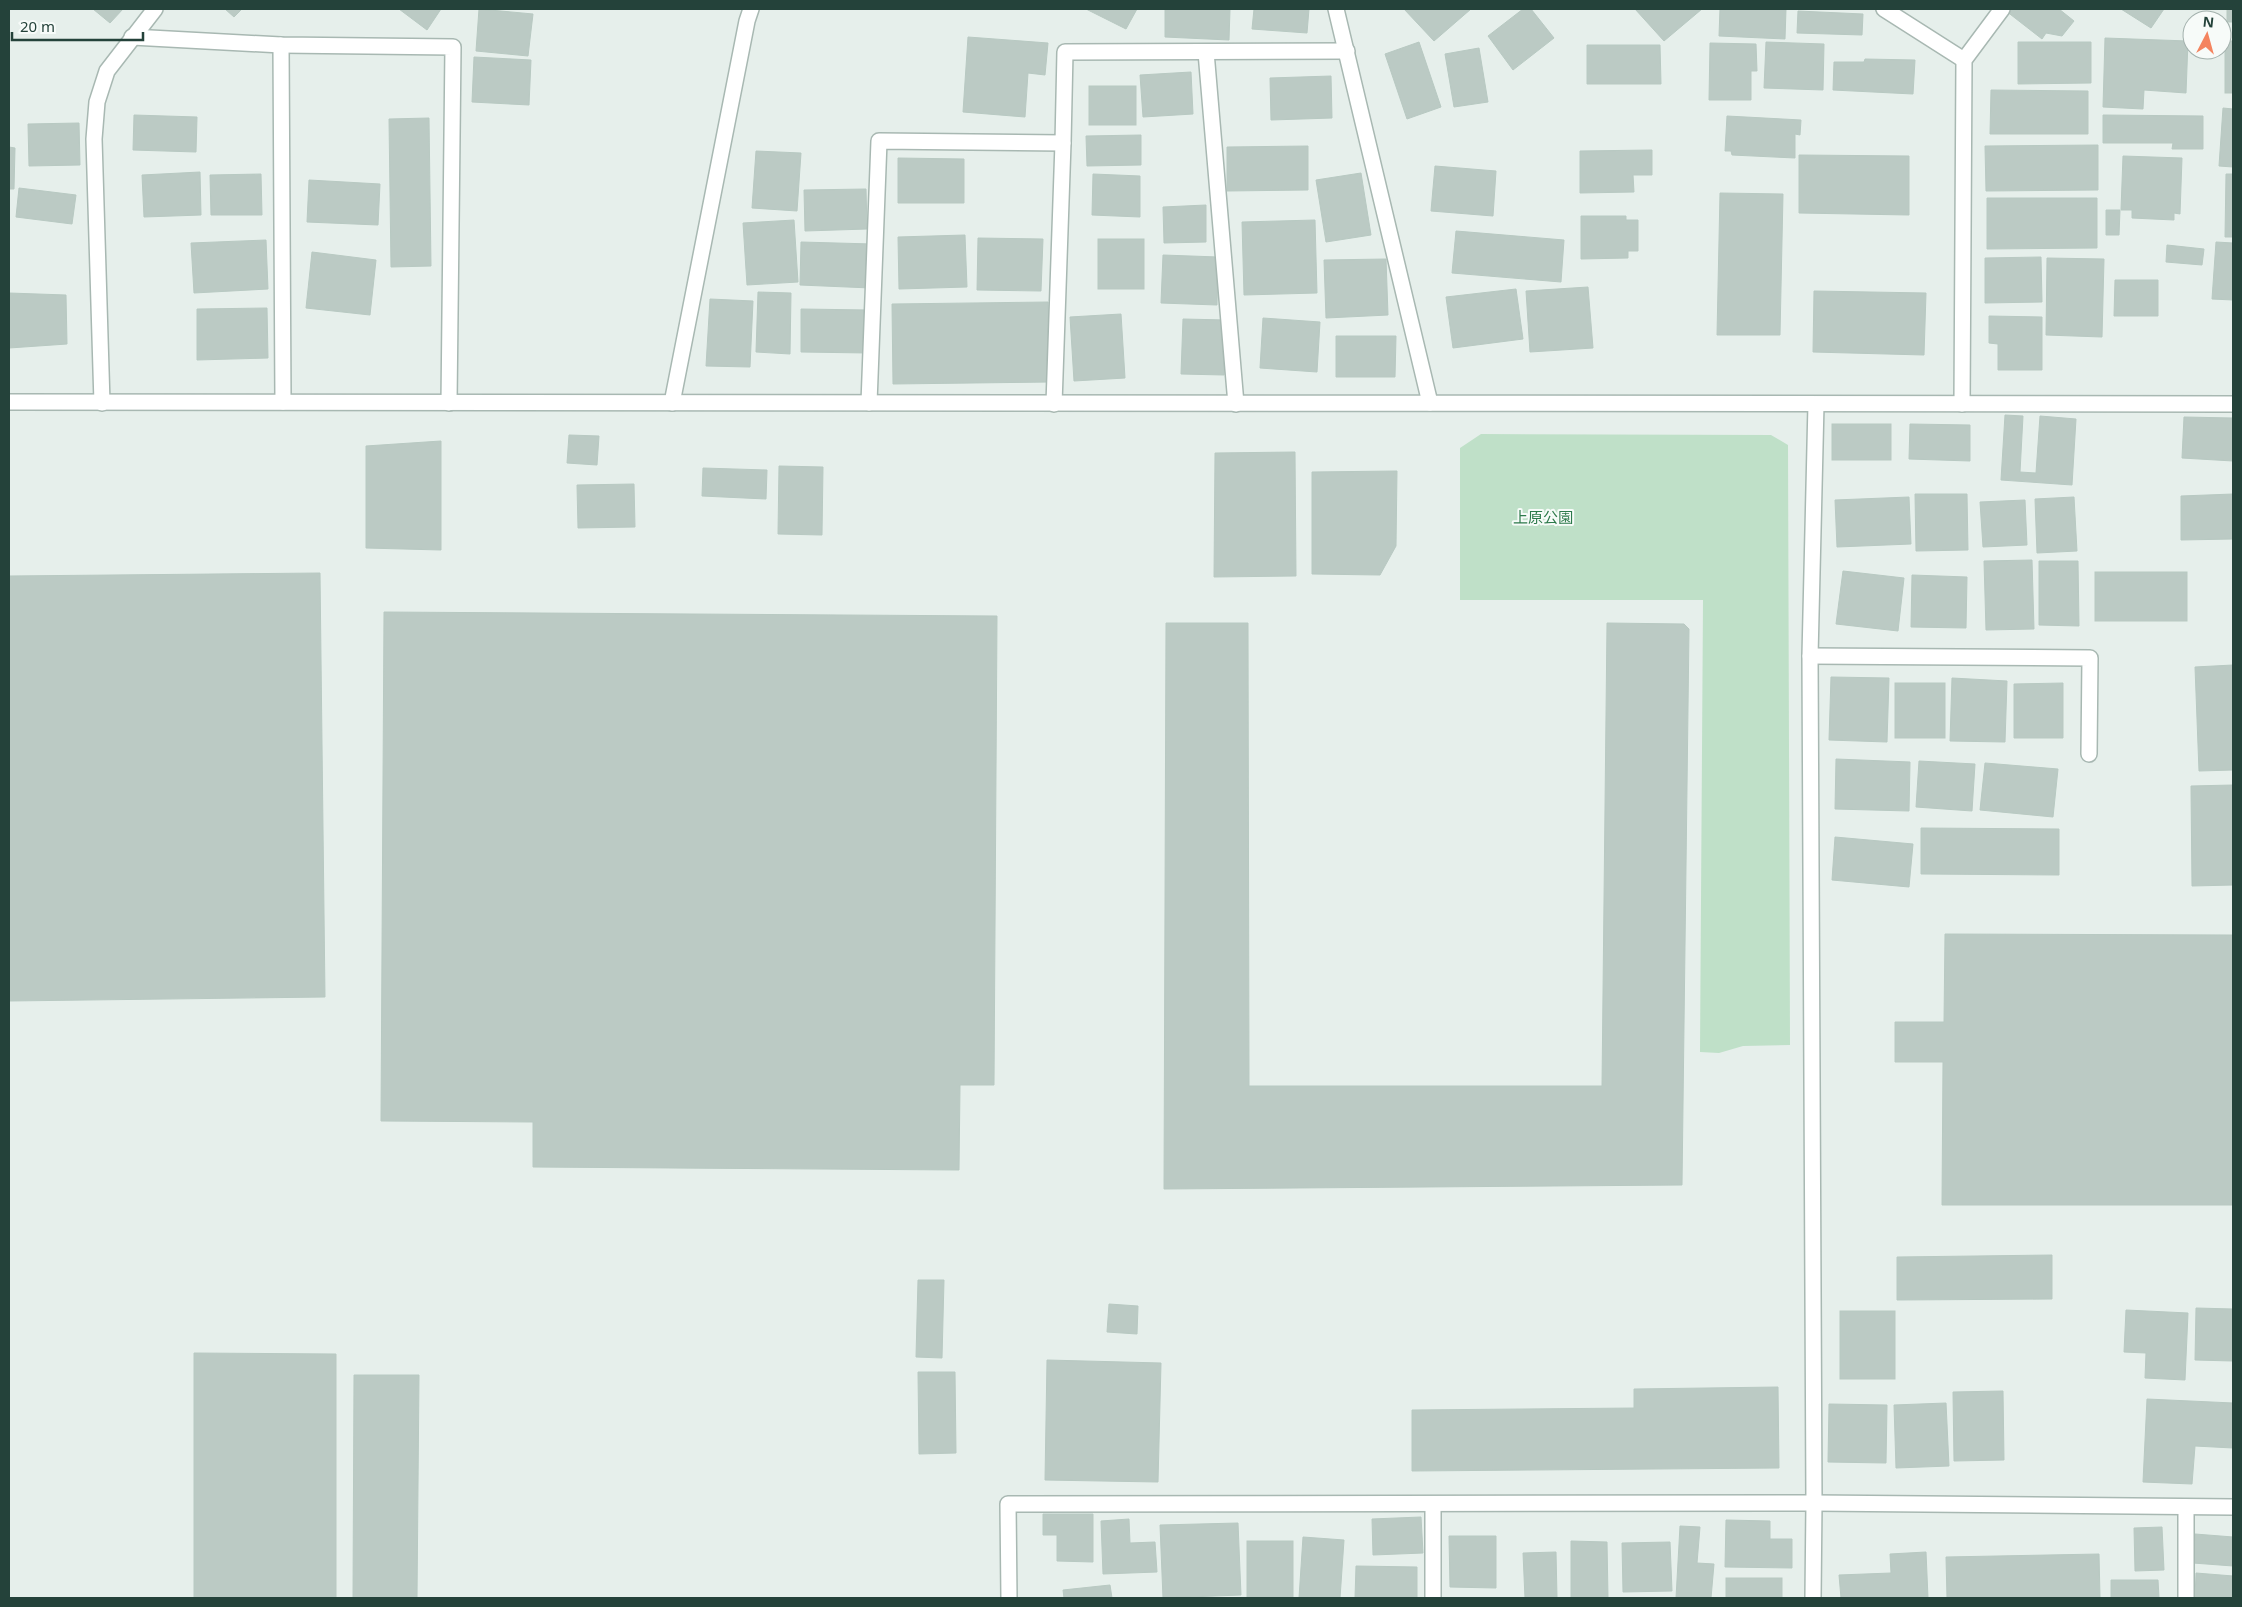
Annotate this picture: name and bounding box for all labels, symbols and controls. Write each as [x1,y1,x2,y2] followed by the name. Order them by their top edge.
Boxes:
[12,10,144,42] scale bar
[2182,10,2232,60] north arrow
[2202,12,2215,32] text: N
[20,16,55,36] text: 20 m
[1513,507,1573,527] park label: 上原公園

